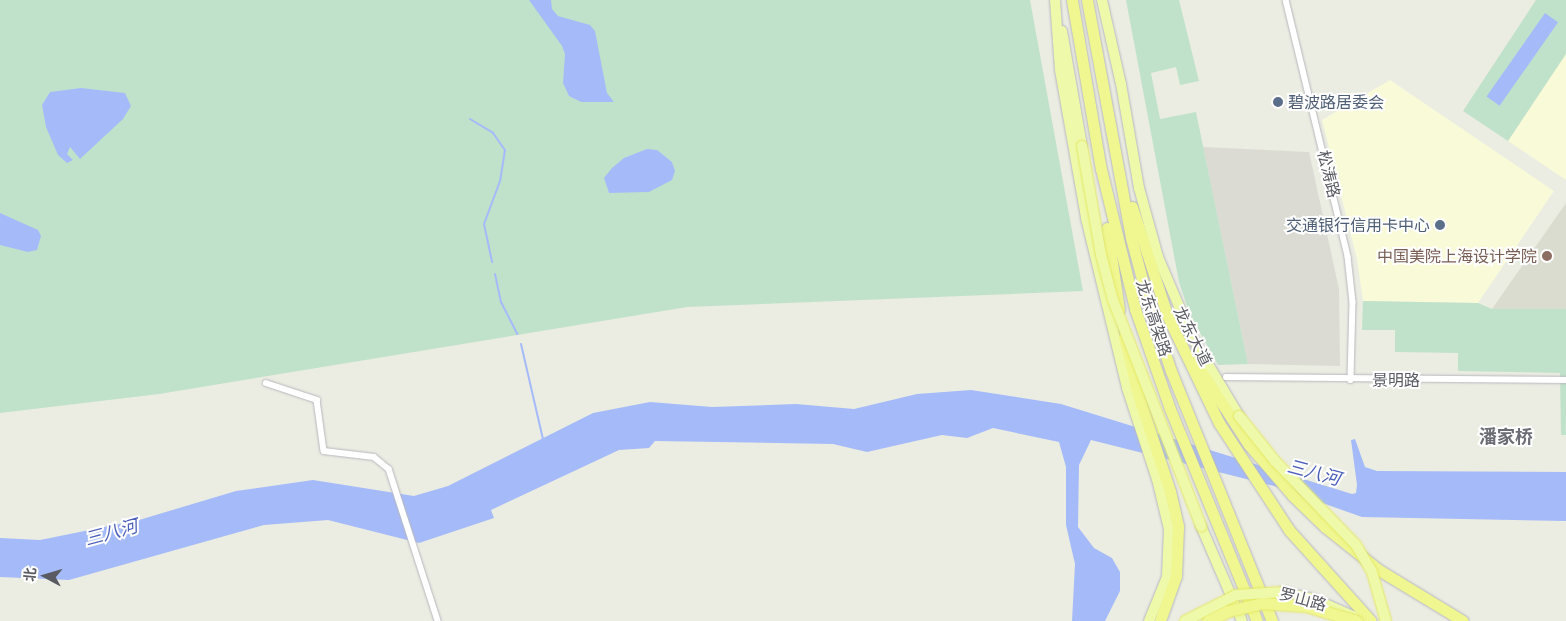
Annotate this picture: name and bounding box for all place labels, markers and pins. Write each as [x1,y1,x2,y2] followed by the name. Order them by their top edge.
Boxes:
[1288,92,1384,112] place label: 碧波路居委会
[1272,96,1284,108] marker: 碧波路居委会
[1286,215,1430,235] place label: 交通银行信用卡中心
[1434,219,1446,231] marker: 交通银行信用卡中心
[1377,246,1537,266] place label: 中国美院上海设计学院
[1541,250,1553,262] marker: 中国美院上海设计学院

